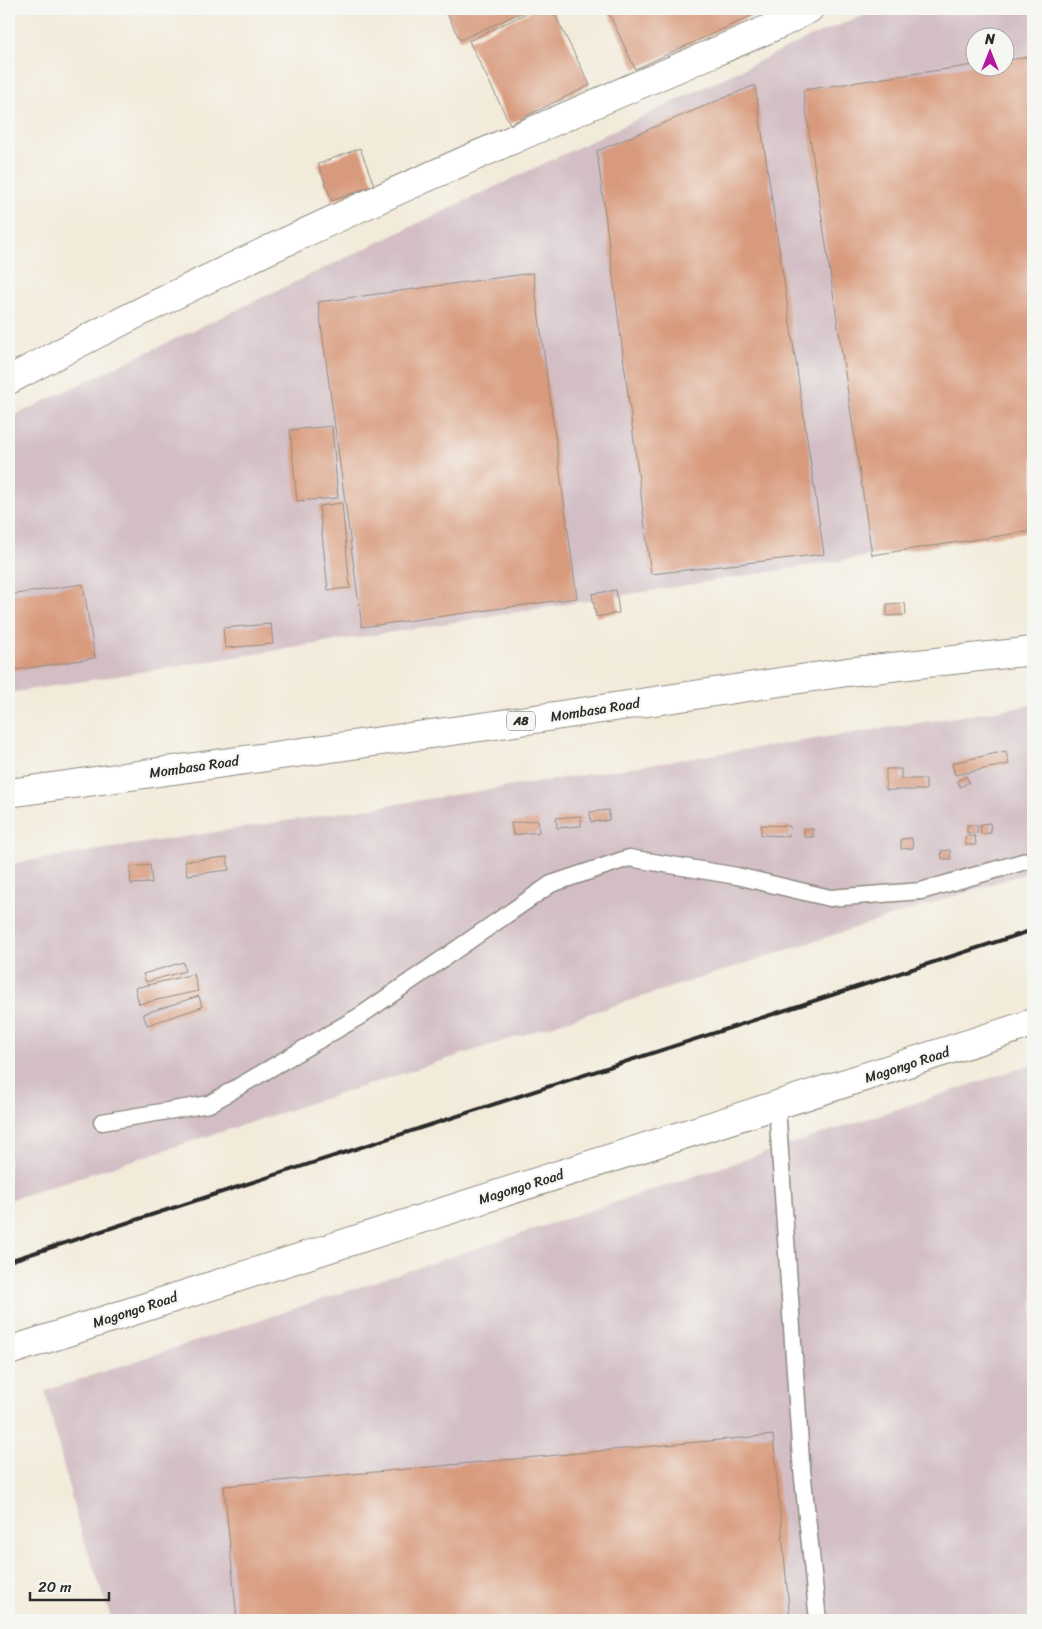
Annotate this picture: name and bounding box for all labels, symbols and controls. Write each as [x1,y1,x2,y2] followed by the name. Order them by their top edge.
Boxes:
[984,27,995,52] text: N
[964,28,1014,78] north arrow
[548,690,643,729] street label: Mombasa Road
[507,711,535,730] road number: A8
[148,748,242,786] street label: Mombasa Road
[861,1039,954,1090] street label: Magongo Road
[475,1162,568,1212] street label: Magongo Road
[89,1284,182,1335] street label: Magongo Road
[30,1569,109,1601] scale bar
[38,1574,72,1600] text: 20 m

